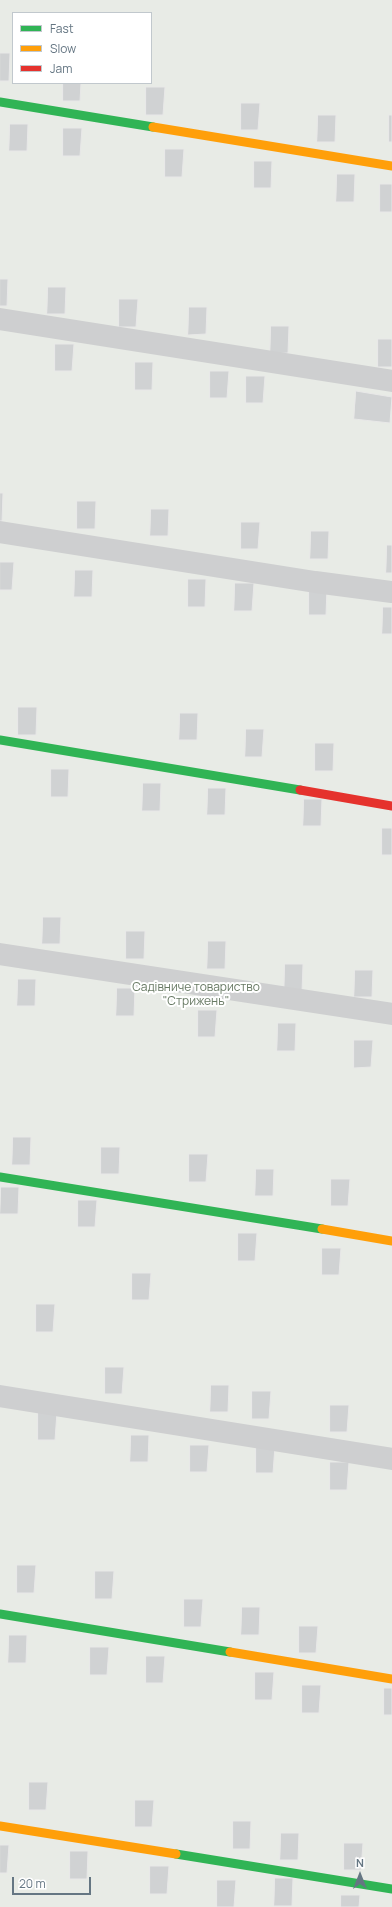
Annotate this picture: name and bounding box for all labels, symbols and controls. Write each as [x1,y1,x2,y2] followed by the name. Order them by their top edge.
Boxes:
[12,12,152,84] legend
[50,20,74,37] text: Fast
[50,40,76,57] text: Slow
[50,60,72,77] text: Jam
[132,981,260,1009] park label: Садівниче товариство "Стрижень"
[340,1855,380,1895] north arrow
[356,1855,364,1870] text: N
[14,1869,93,1895] scale bar
[19,1875,46,1892] text: 20 m

